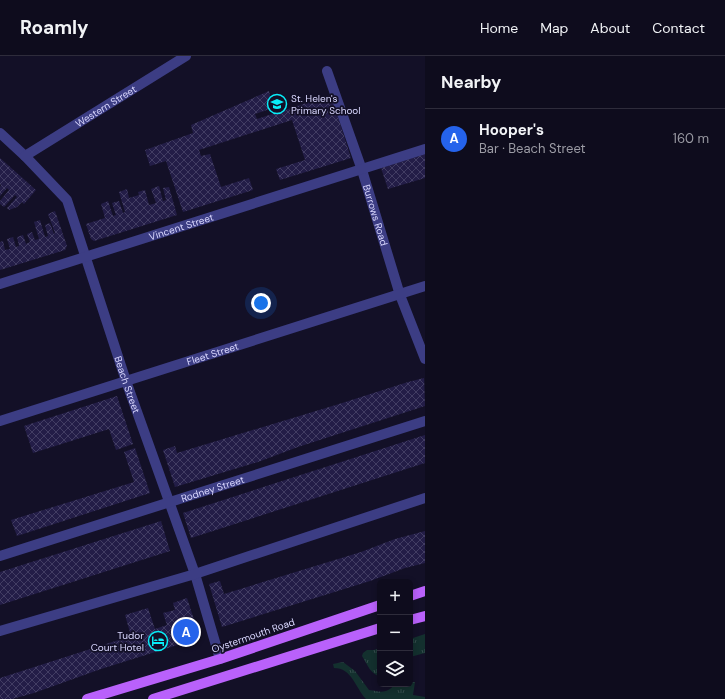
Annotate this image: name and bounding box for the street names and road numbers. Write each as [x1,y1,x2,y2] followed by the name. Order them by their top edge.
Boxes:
[73,82,139,130] street label: Western Street
[360,183,391,247] street label: Burrows Road
[147,211,215,243] street label: Vincent Street
[185,340,240,368] street label: Fleet Street
[111,354,143,415] street label: Beach Street
[179,473,246,505] street label: Rodney Street
[210,615,296,656] street label: Oystermouth Road

